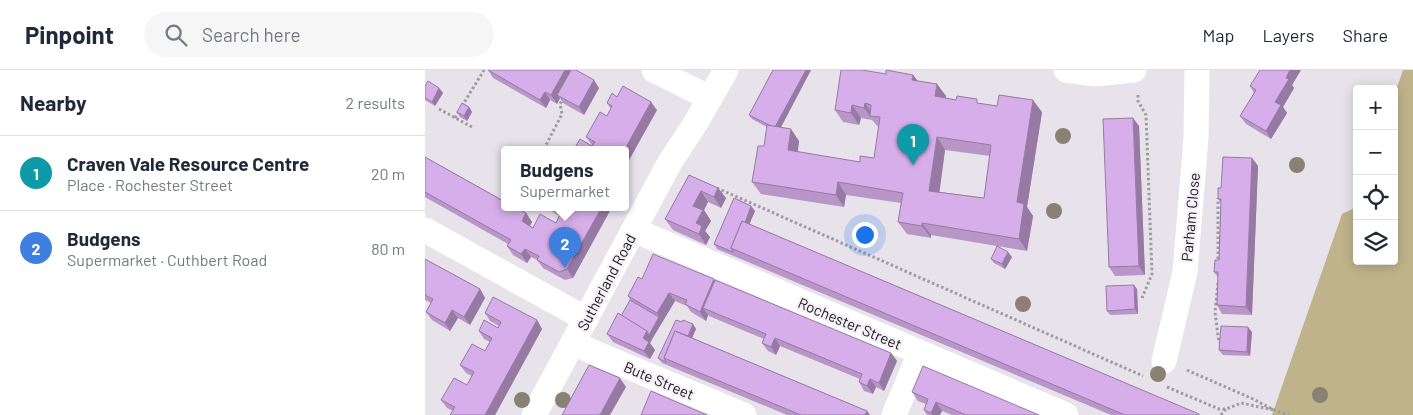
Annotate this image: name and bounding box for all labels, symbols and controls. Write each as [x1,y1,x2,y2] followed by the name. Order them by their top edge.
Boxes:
[144,12,494,57] search box
[25,20,114,49] text: Pinpoint
[162,21,190,49] icon: search
[202,23,301,46] text: Search here
[1202,24,1234,46] text: Map
[1262,24,1315,46] text: Layers
[1343,24,1388,46] text: Share
[1353,85,1398,265] map controls
[1353,85,1398,130] button: +
[20,90,86,115] text: Nearby
[346,93,405,112] text: 2 results
[897,124,929,165] pin: 1
[1353,130,1398,175] button: −
[501,146,629,211] popup
[67,152,309,175] text: Craven Vale Resource Centre
[520,158,594,181] text: Budgens
[33,164,39,183] text: 1
[371,164,405,183] text: 20 m
[1177,172,1203,262] street label: Parham Close
[67,175,233,194] text: Place · Rochester Street
[1353,175,1398,220] button: locate
[520,181,610,200] text: Supermarket
[1353,220,1398,265] button: layers
[852,222,878,248] your location
[67,227,141,250] text: Budgens
[549,227,581,268] pin: 2
[573,230,639,334] street label: Sutherland Road
[32,239,40,258] text: 2
[371,239,405,258] text: 80 m
[67,250,267,269] text: Supermarket · Cuthbert Road
[795,293,905,353] street label: Rochester Street
[621,357,697,403] street label: Bute Street

